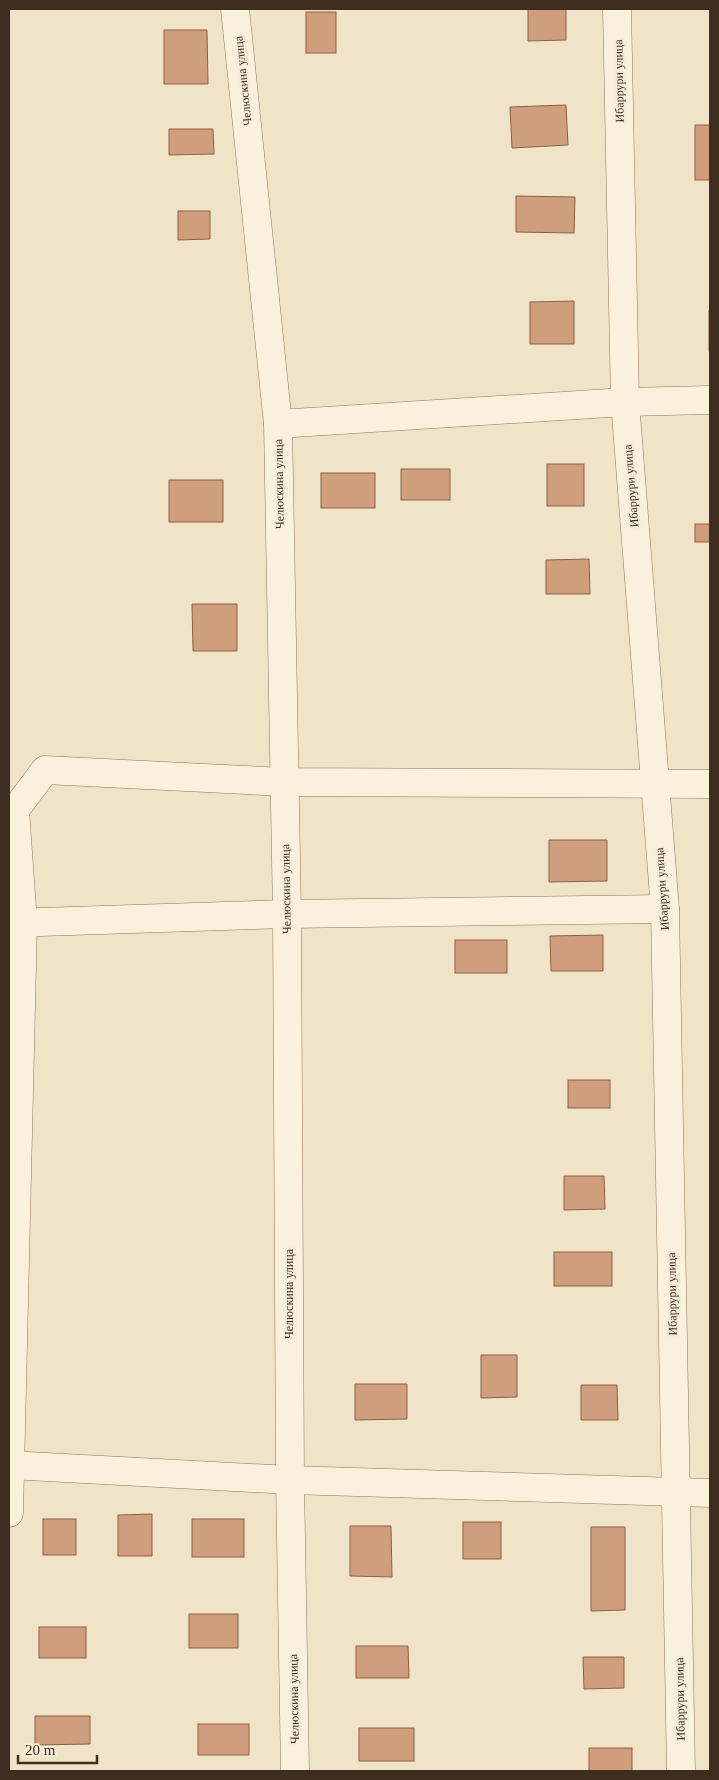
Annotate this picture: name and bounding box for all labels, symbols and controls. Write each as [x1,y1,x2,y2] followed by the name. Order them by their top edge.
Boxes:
[231,35,255,127] street label: Челюскина улица
[611,39,627,123] street label: Ибаррури улица
[271,438,287,529] street label: Челюскина улица
[620,443,642,528] street label: Ибаррури улица
[278,843,294,934] street label: Челюскина улица
[652,846,672,931] street label: Ибаррури улица
[282,1248,296,1339] street label: Челюскина улица
[664,1252,680,1336] street label: Ибаррури улица
[286,1653,302,1744] street label: Челюскина улица
[672,1657,688,1741] street label: Ибаррури улица
[18,1732,96,1764] scale bar
[25,1742,56,1758] text: 20 m

